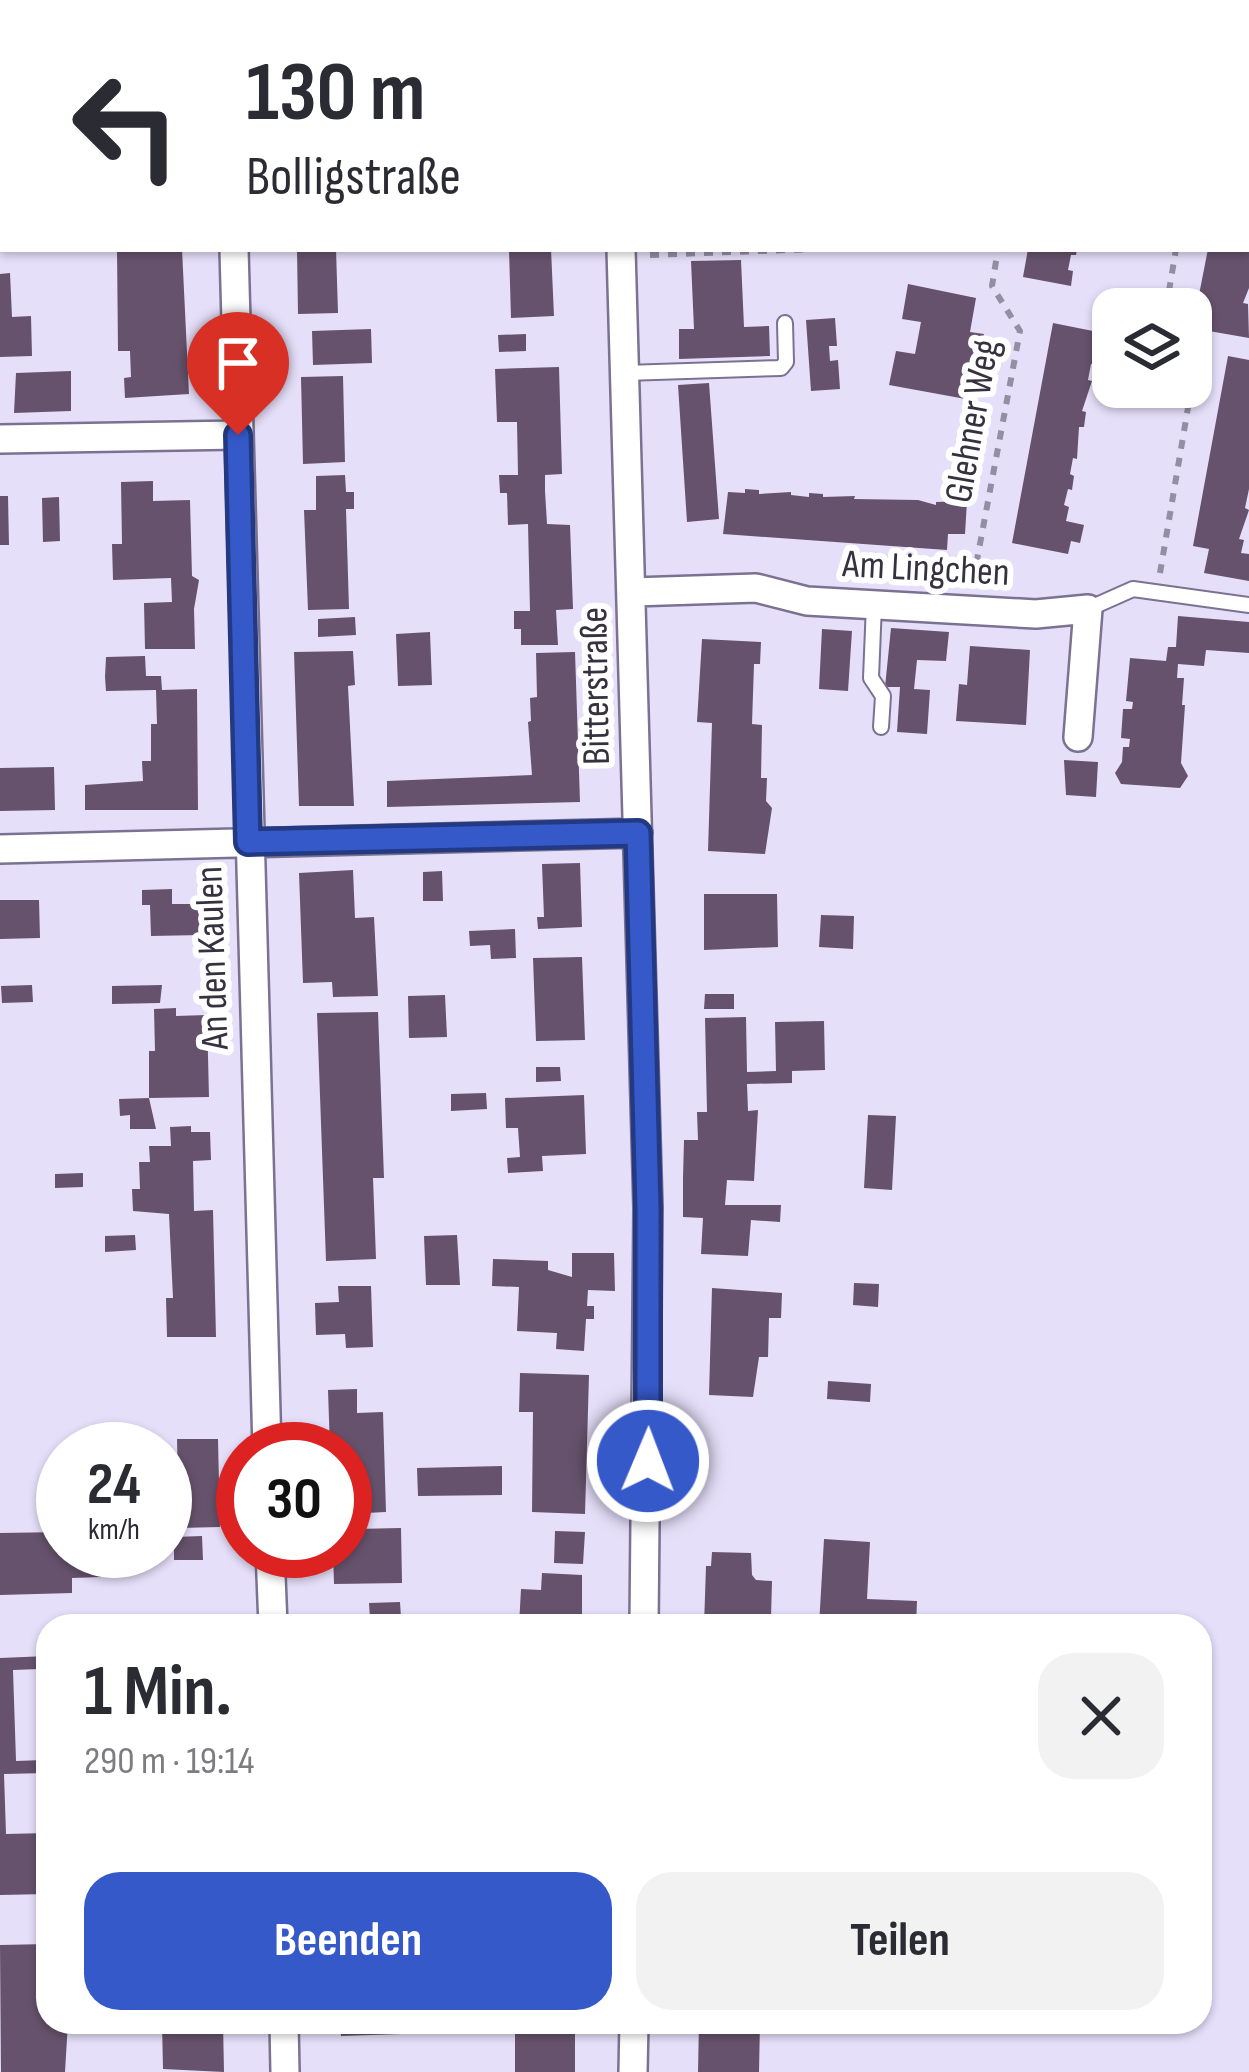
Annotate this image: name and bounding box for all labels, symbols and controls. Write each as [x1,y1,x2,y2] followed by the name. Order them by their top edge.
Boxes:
[246,43,425,144] text: 130 m
[48,48,204,204] icon: left
[246,145,461,210] text: Bolligstraße
[1092,288,1212,408] map controls
[1092,288,1212,408] button: layers
[187,312,289,435] pin
[205,330,271,396] icon: arrive
[936,336,1010,506] street label: Glehner Weg
[840,541,1011,597] street label: Am Lingchen
[571,607,621,765] street label: Bitterstraße
[186,865,240,1052] street label: An den Kaulen
[585,1398,711,1524] position arrow
[216,1422,372,1578] speed limit sign: 30
[87,1449,141,1521] text: 24
[88,1512,140,1548] text: km/h
[84,1649,232,1736] text: 1 Min.
[1038,1653,1164,1779] button: close
[84,1738,254,1785] text: 290 m · 19:14
[84,1872,612,2010] button: Beenden
[636,1872,1164,2010] button: Teilen

